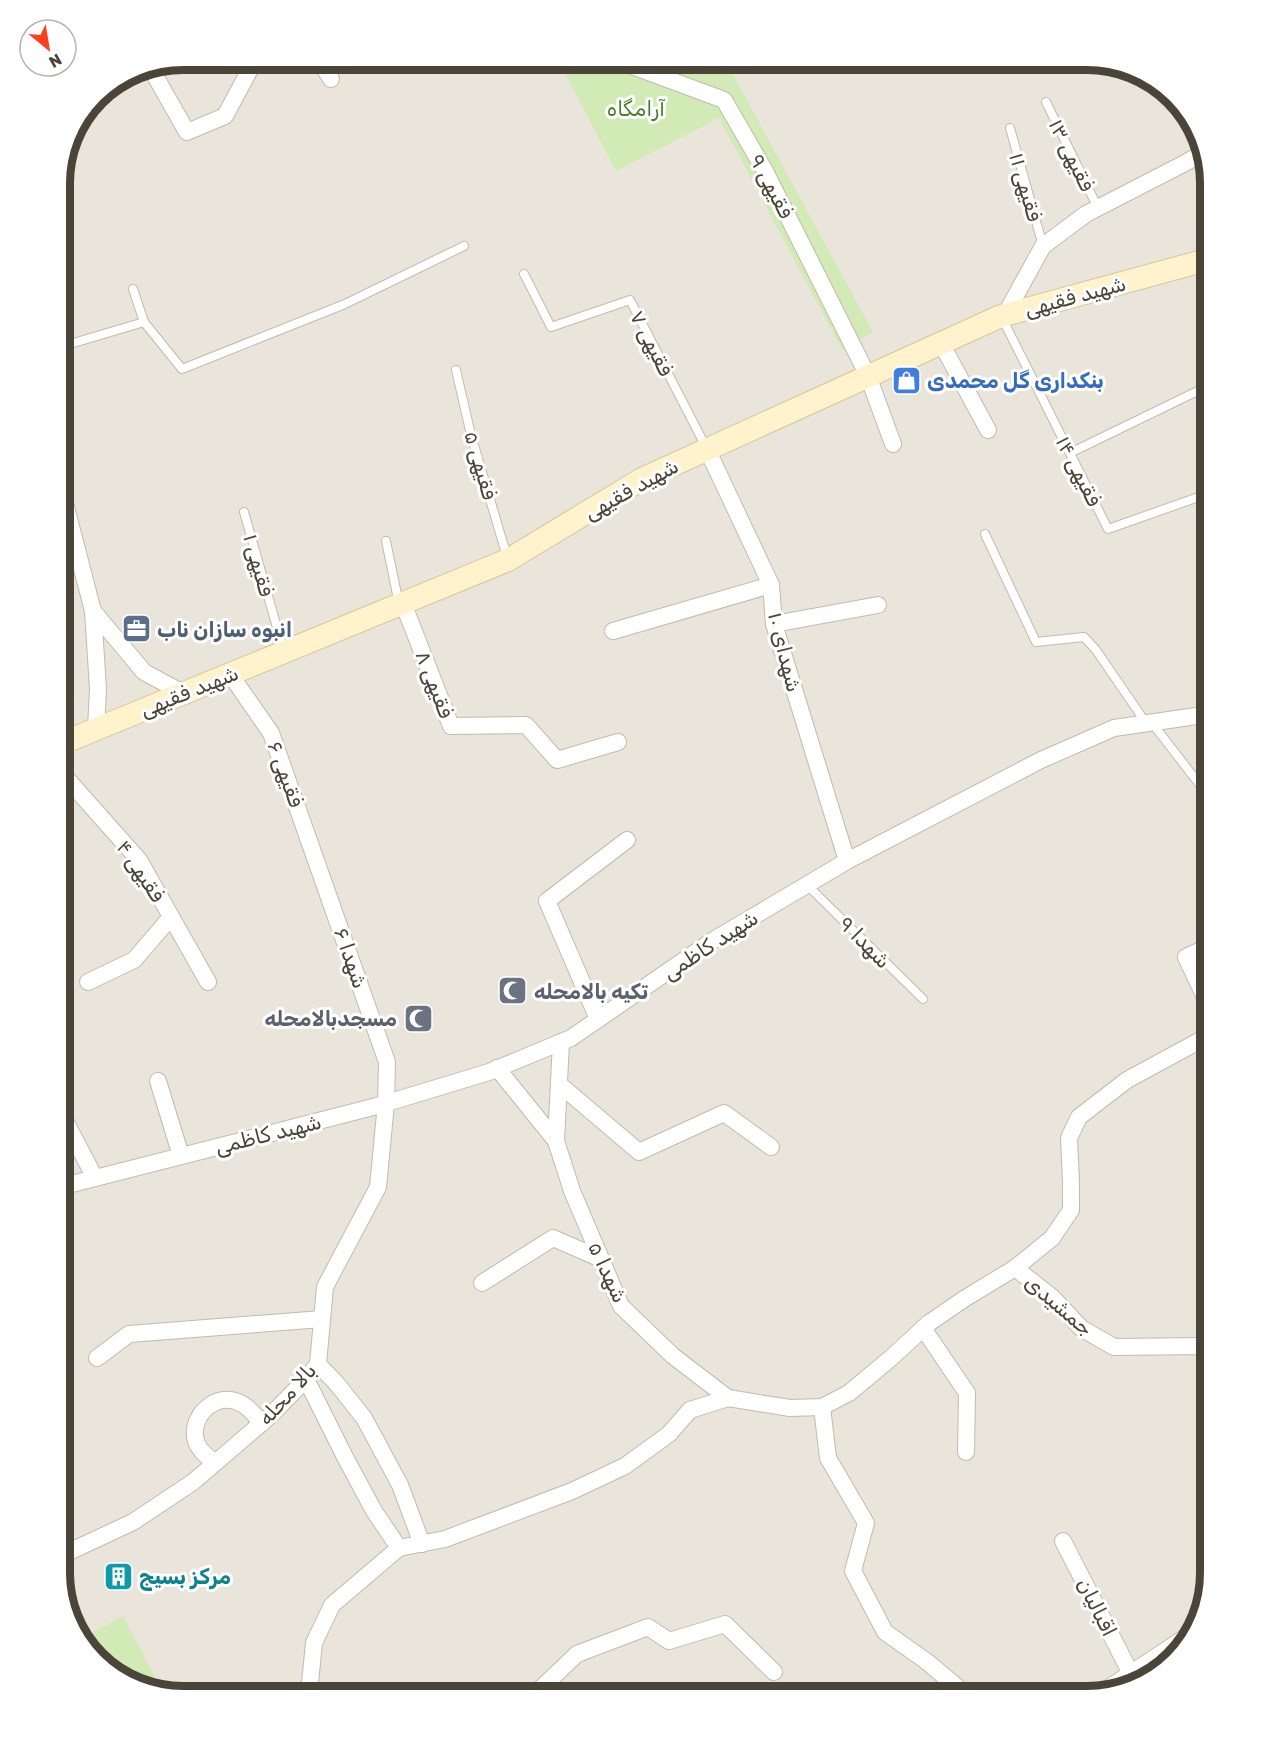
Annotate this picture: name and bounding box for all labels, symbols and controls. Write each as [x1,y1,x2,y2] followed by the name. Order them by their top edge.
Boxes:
[18,18,78,78] north arrow
[46,49,65,72] text: N
[607,96,665,121] park label: آرامگاه
[1044,115,1100,195] street label: فقیهی ۱۳
[745,149,799,223] street label: فقیهی ۹
[1004,150,1048,224] street label: فقیهی ۱۱
[1021,270,1129,322] street label: شهید فقیهی
[625,306,679,380] street label: فقیهی ۷
[890,364,922,396] shop icon: بنکداری گل محمدی
[927,368,1104,393] place label: بنکداری گل محمدی
[459,428,503,502] street label: فقیهی ۵
[1051,432,1107,510] street label: فقیهی ۱۴
[579,453,683,525] street label: شهید فقیهی
[238,531,280,599] street label: فقیهی ۱
[763,609,807,695] street label: شهدای ۱۰
[120,613,152,645] office icon: انبوه سازان ناب
[157,617,292,643] place label: انبوه سازان ناب
[411,647,459,722] street label: فقیهی ۸
[136,660,242,722] street label: شهید فقیهی
[263,738,310,811] street label: فقیهی ۶
[111,835,171,907] street label: فقیهی ۴
[658,905,762,985] street label: شهید کاظمی
[834,911,896,973] street label: شهدا ۹
[329,924,373,992] street label: شهدا ۶
[497,975,529,1007] mosque icon: تکیه بالامحله
[534,979,648,1004] place label: تکیه بالامحله
[402,1002,434,1034] mosque icon: مسجدبالامحله
[264,1006,397,1031] place label: مسجدبالامحله
[212,1109,324,1159] street label: شهید کاظمی
[583,1237,633,1307] street label: شهدا ۵
[1020,1269,1098,1341] street label: جمشیدی
[253,1358,321,1430] street label: بالا محله
[102,1560,134,1592] building icon: مرکز بسیج
[139,1564,231,1591] place label: مرکز بسیج
[1072,1574,1122,1640] street label: اقبالیان

